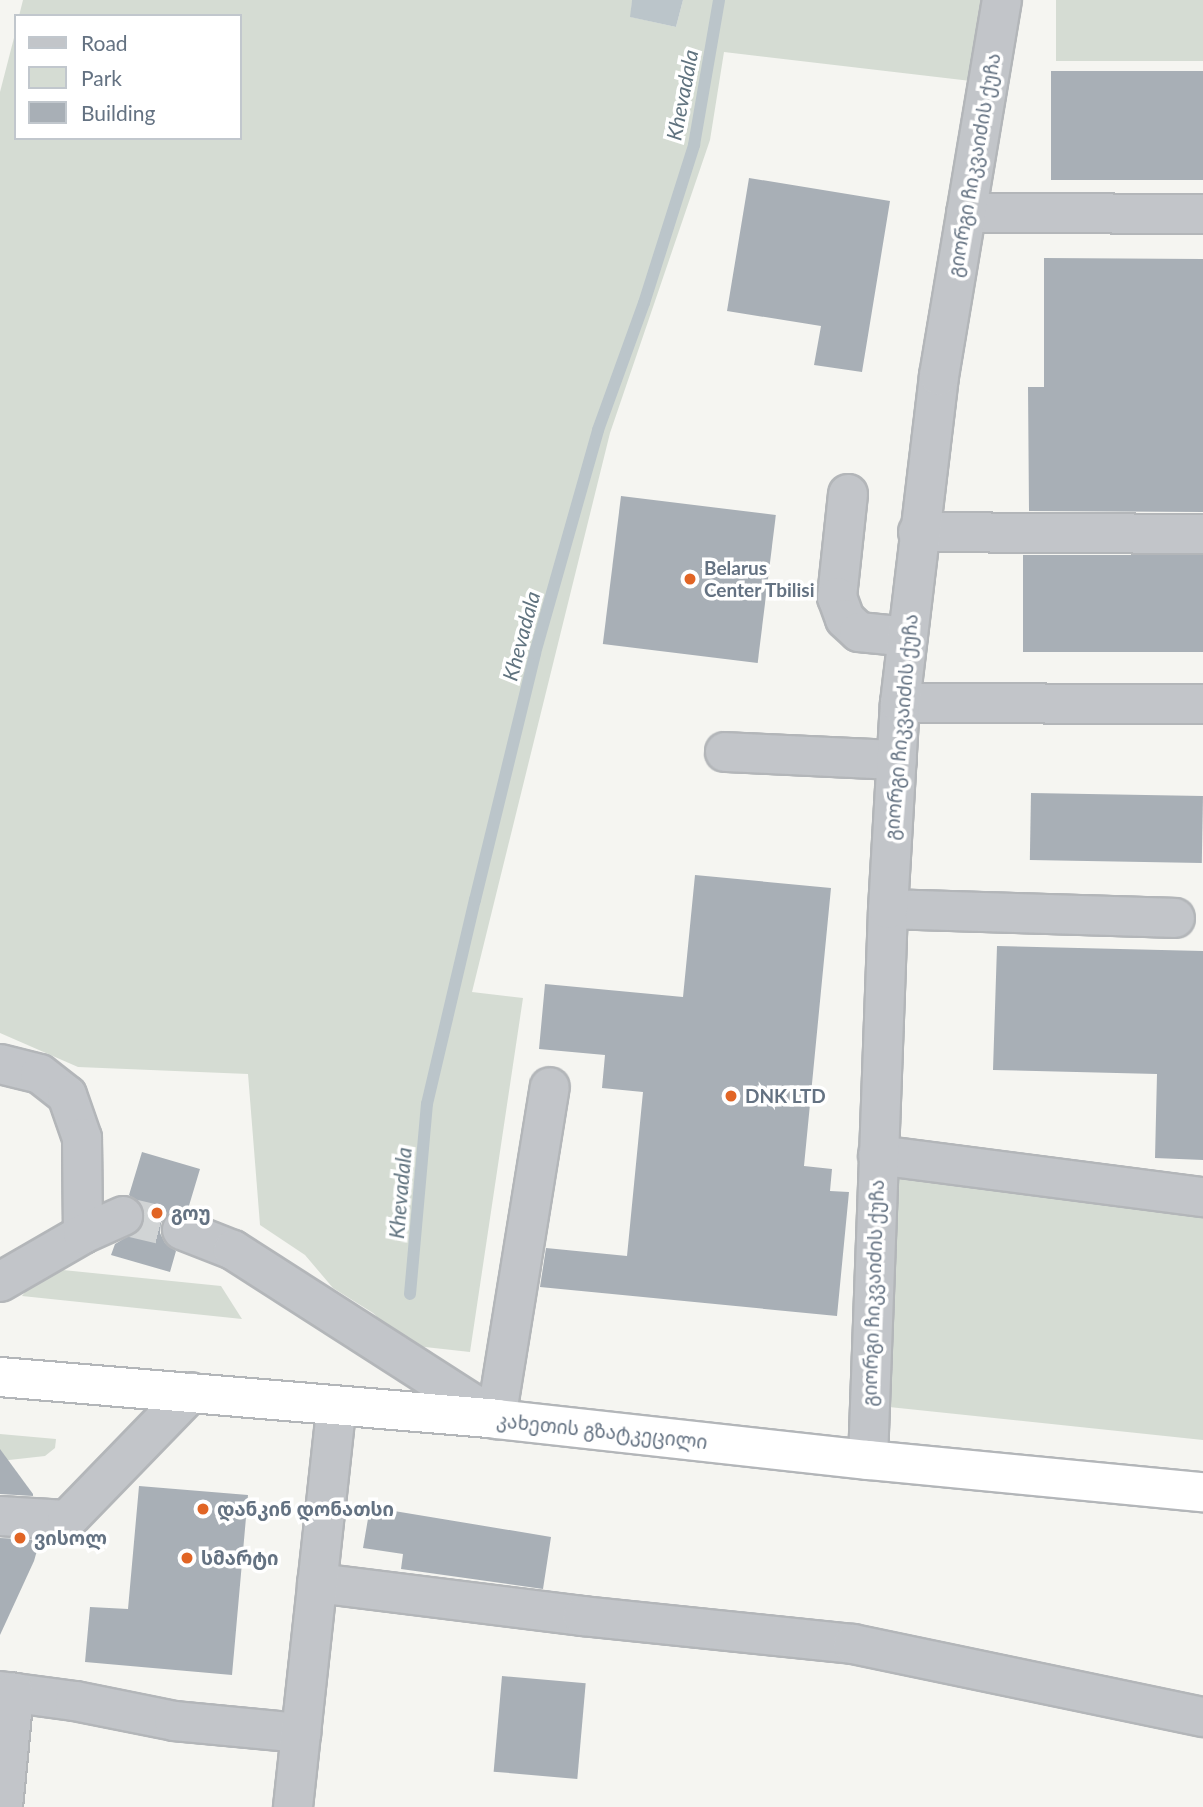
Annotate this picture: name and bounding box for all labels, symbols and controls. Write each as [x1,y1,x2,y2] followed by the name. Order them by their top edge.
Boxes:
[14,14,242,140] legend
[81,30,128,55] text: Road
[661,48,703,142] water label: Khevadala
[943,51,1005,279] street label: გიორგი ჩიკვაიძის ქუჩა
[81,65,122,90] text: Park
[81,100,156,125] text: Building
[704,557,816,601] place label: Belarus Center Tbilisi
[682,571,698,587] marker: Belarus Center Tbilisi
[497,588,545,684] water label: Khevadala
[880,613,922,841] street label: გიორგი ჩიკვაიძის ქუჩა
[745,1085,826,1107] place label: DNK LTD
[723,1088,739,1104] marker: DNK LTD
[383,1146,417,1240] water label: Khevadala
[858,1179,888,1407] street label: გიორგი ჩიკვაიძის ქუჩა
[171,1202,211,1224] place label: გოუ
[149,1205,165,1221] marker: გოუ
[495,1409,709,1453] street label: კახეთის გზატკეცილი
[217,1498,394,1520] place label: დანკინ დონათსი
[195,1501,211,1517] marker: დანკინ დონათსი
[34,1527,107,1549] place label: ვისოლ
[12,1530,28,1546] marker: ვისოლ
[201,1547,279,1569] place label: სმარტი
[179,1550,195,1566] marker: სმარტი

